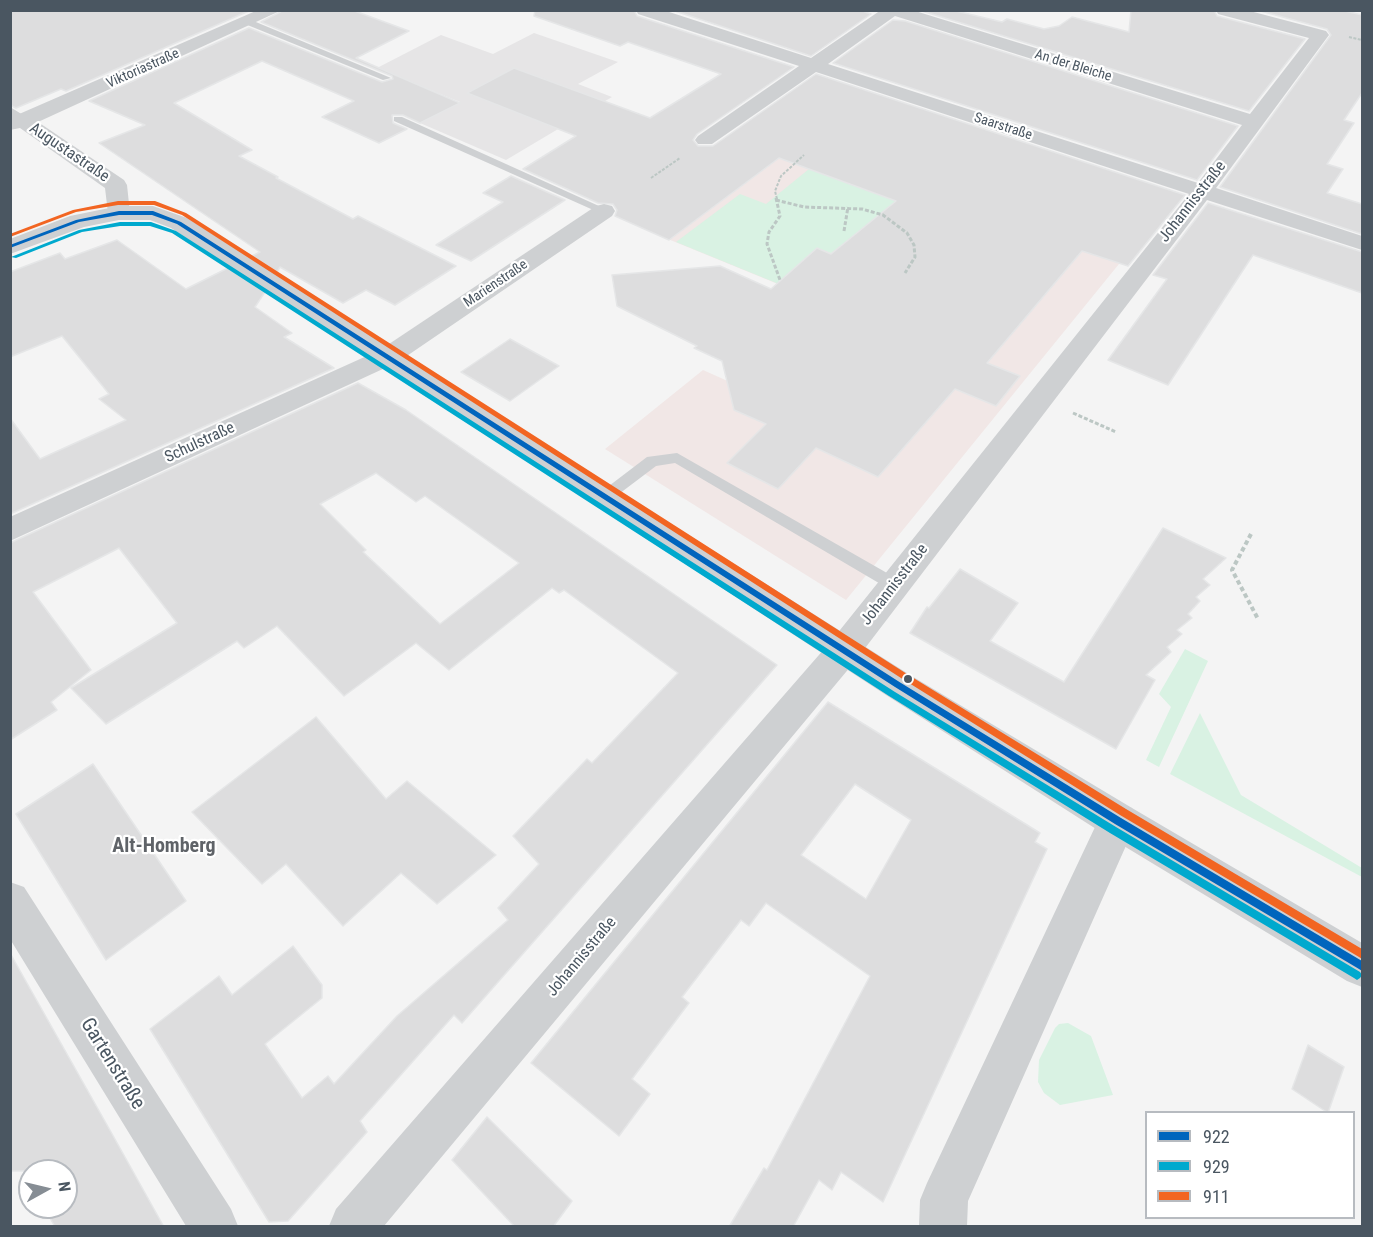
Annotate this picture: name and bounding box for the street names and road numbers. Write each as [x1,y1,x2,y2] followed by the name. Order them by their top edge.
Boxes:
[104,46,182,92] street label: Viktoriastraße
[1033,46,1113,86] street label: An der Bleiche
[972,110,1034,144] street label: Saarstraße
[25,119,113,187] street label: Augustastraße
[1155,158,1231,246] street label: Johannisstraße
[461,257,531,311] street label: Marienstraße
[162,418,238,468] street label: Schulstraße
[857,541,933,629] street label: Johannisstraße
[543,913,621,1001] street label: Johannisstraße
[75,1014,149,1114] street label: Gartenstraße

